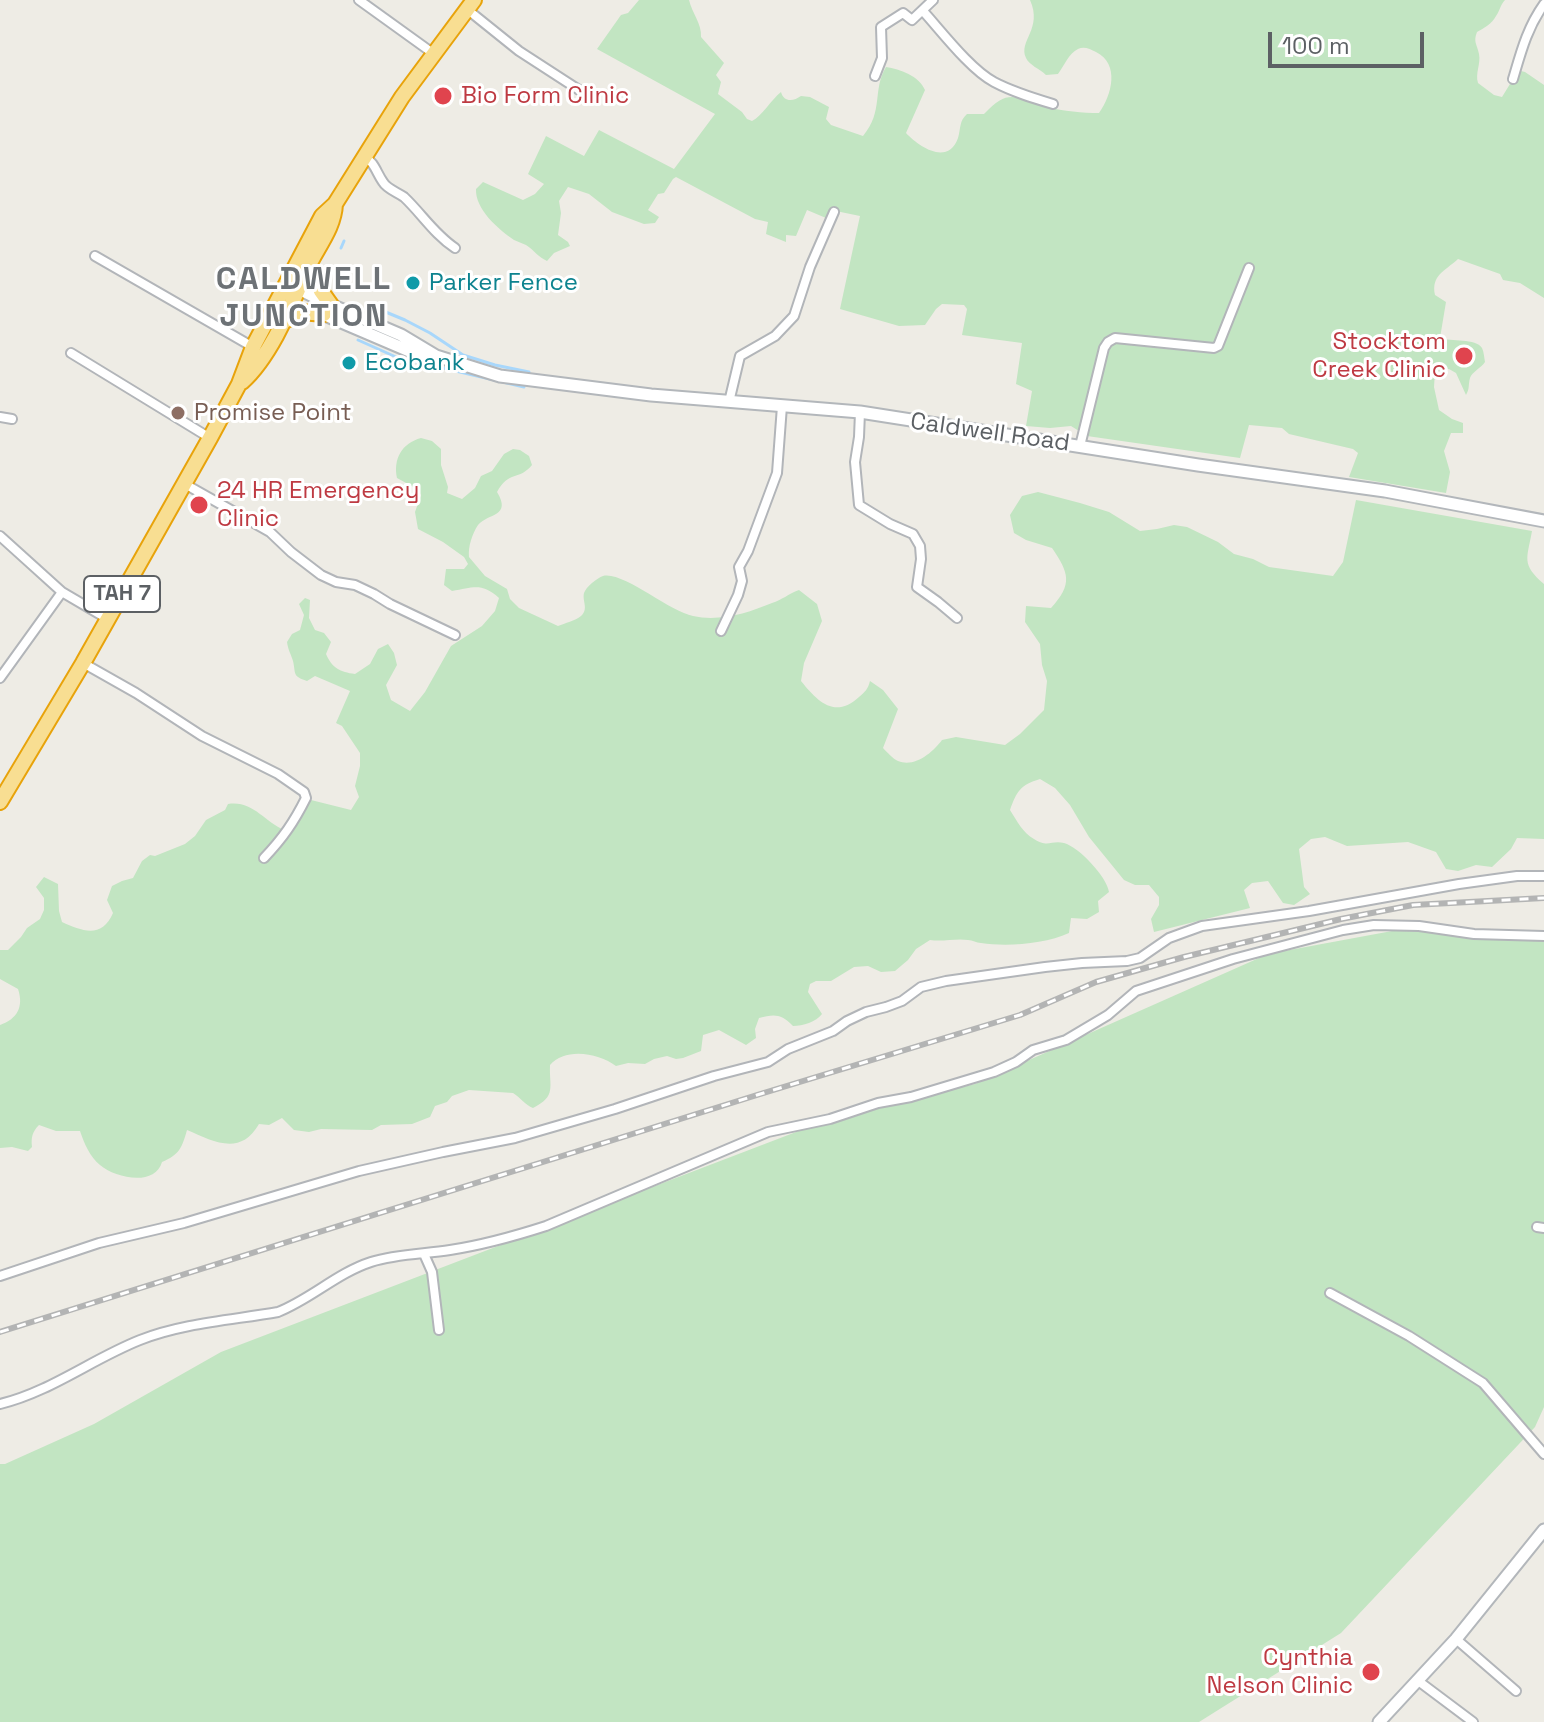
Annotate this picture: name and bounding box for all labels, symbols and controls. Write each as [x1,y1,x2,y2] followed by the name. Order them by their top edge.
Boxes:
[1272,16,1428,66] scale bar
[1282,30,1350,61] text: 100 m
[461,82,629,110] place label: Bio Form Clinic
[432,85,454,107] marker: Bio Form Clinic
[216,261,392,336] district label: CALDWELL JUNCTION
[429,269,578,297] place label: Parker Fence
[404,274,422,292] marker: Parker Fence
[1312,328,1446,384] place label: Stocktom Creek Clinic
[1453,345,1475,367] marker: Stocktom Creek Clinic
[365,349,465,377] place label: Ecobank
[340,354,358,372] marker: Ecobank
[194,399,352,427] place label: Promise Point
[169,404,187,422] marker: Promise Point
[908,408,1072,458] street label: Caldwell Road
[217,477,419,533] place label: 24 HR Emergency Clinic
[188,494,210,516] marker: 24 HR Emergency Clinic
[84,576,160,612] road number: TAH 7
[1207,1644,1353,1700] place label: Cynthia Nelson Clinic
[1360,1661,1382,1683] marker: Cynthia Nelson Clinic

